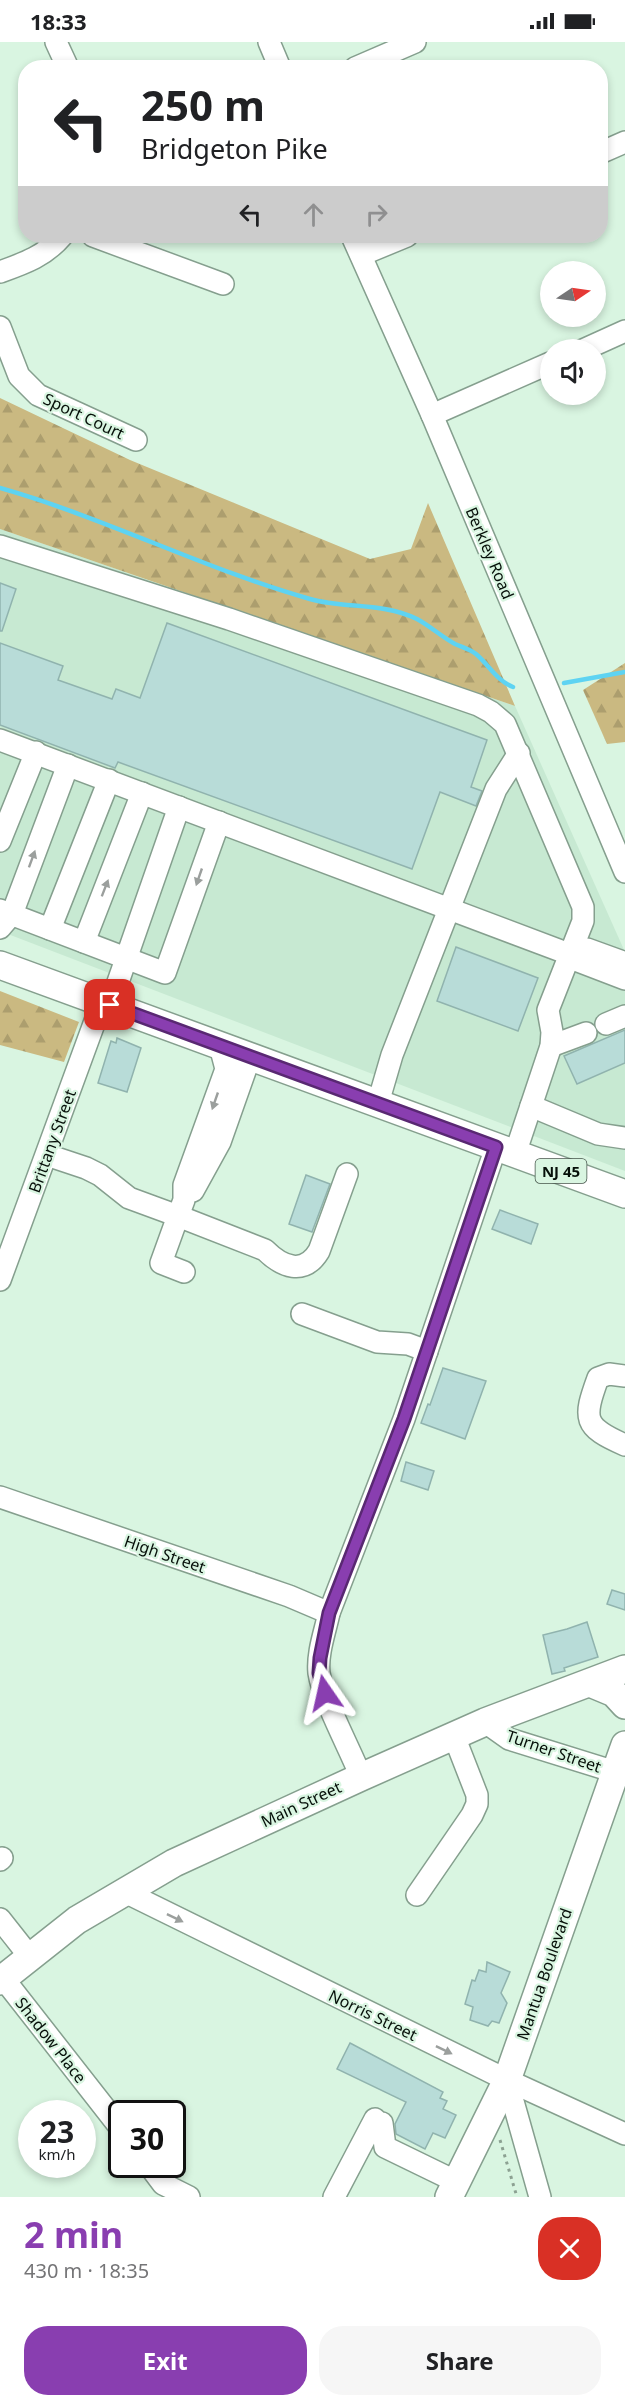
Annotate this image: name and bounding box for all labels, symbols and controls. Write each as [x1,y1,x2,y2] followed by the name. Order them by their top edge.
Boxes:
[30,6,87,36] text: 18:33
[141,76,265,133] text: 250 m
[42,84,120,162] icon: left
[141,130,328,167] text: Bridgeton Pike
[234,198,267,231] icon: left
[297,198,330,231] icon: ahead
[360,198,393,231] icon: right
[540,261,606,327] north arrow
[540,261,606,405] map controls
[540,339,606,405] button: sound
[40,388,128,444] street label: Sport Court
[461,504,519,602] street label: Berkley Road
[28,850,38,868] one-way arrow
[194,868,204,886] one-way arrow
[101,879,111,897] one-way arrow
[84,979,135,1030] pin
[93,988,126,1021] icon: arrive
[23,1086,81,1196] street label: Brittany Street
[210,1092,220,1110] one-way arrow
[536,1159,586,1183] road number: NJ 45
[121,1530,209,1578] street label: High Street
[293,1661,357,1725] position arrow
[504,1724,605,1778] street label: Turner Street
[257,1776,345,1832] street label: Main Street
[511,1905,577,2043] street label: Mantua Boulevard
[166,1913,184,1923] one-way arrow
[325,1984,421,2046] street label: Norris Street
[11,1993,91,2087] street label: Shadow Place
[436,2045,453,2054] one-way arrow
[108,2100,186,2178] speed limit sign: 30
[40,2111,74,2152] text: 23
[39,2144,75,2164] text: km/h
[24,2210,123,2259] text: 2 min
[538,2217,601,2280] button: close
[24,2257,149,2284] text: 430 m · 18:35
[24,2326,307,2395] button: Exit
[319,2326,601,2395] button: Share

